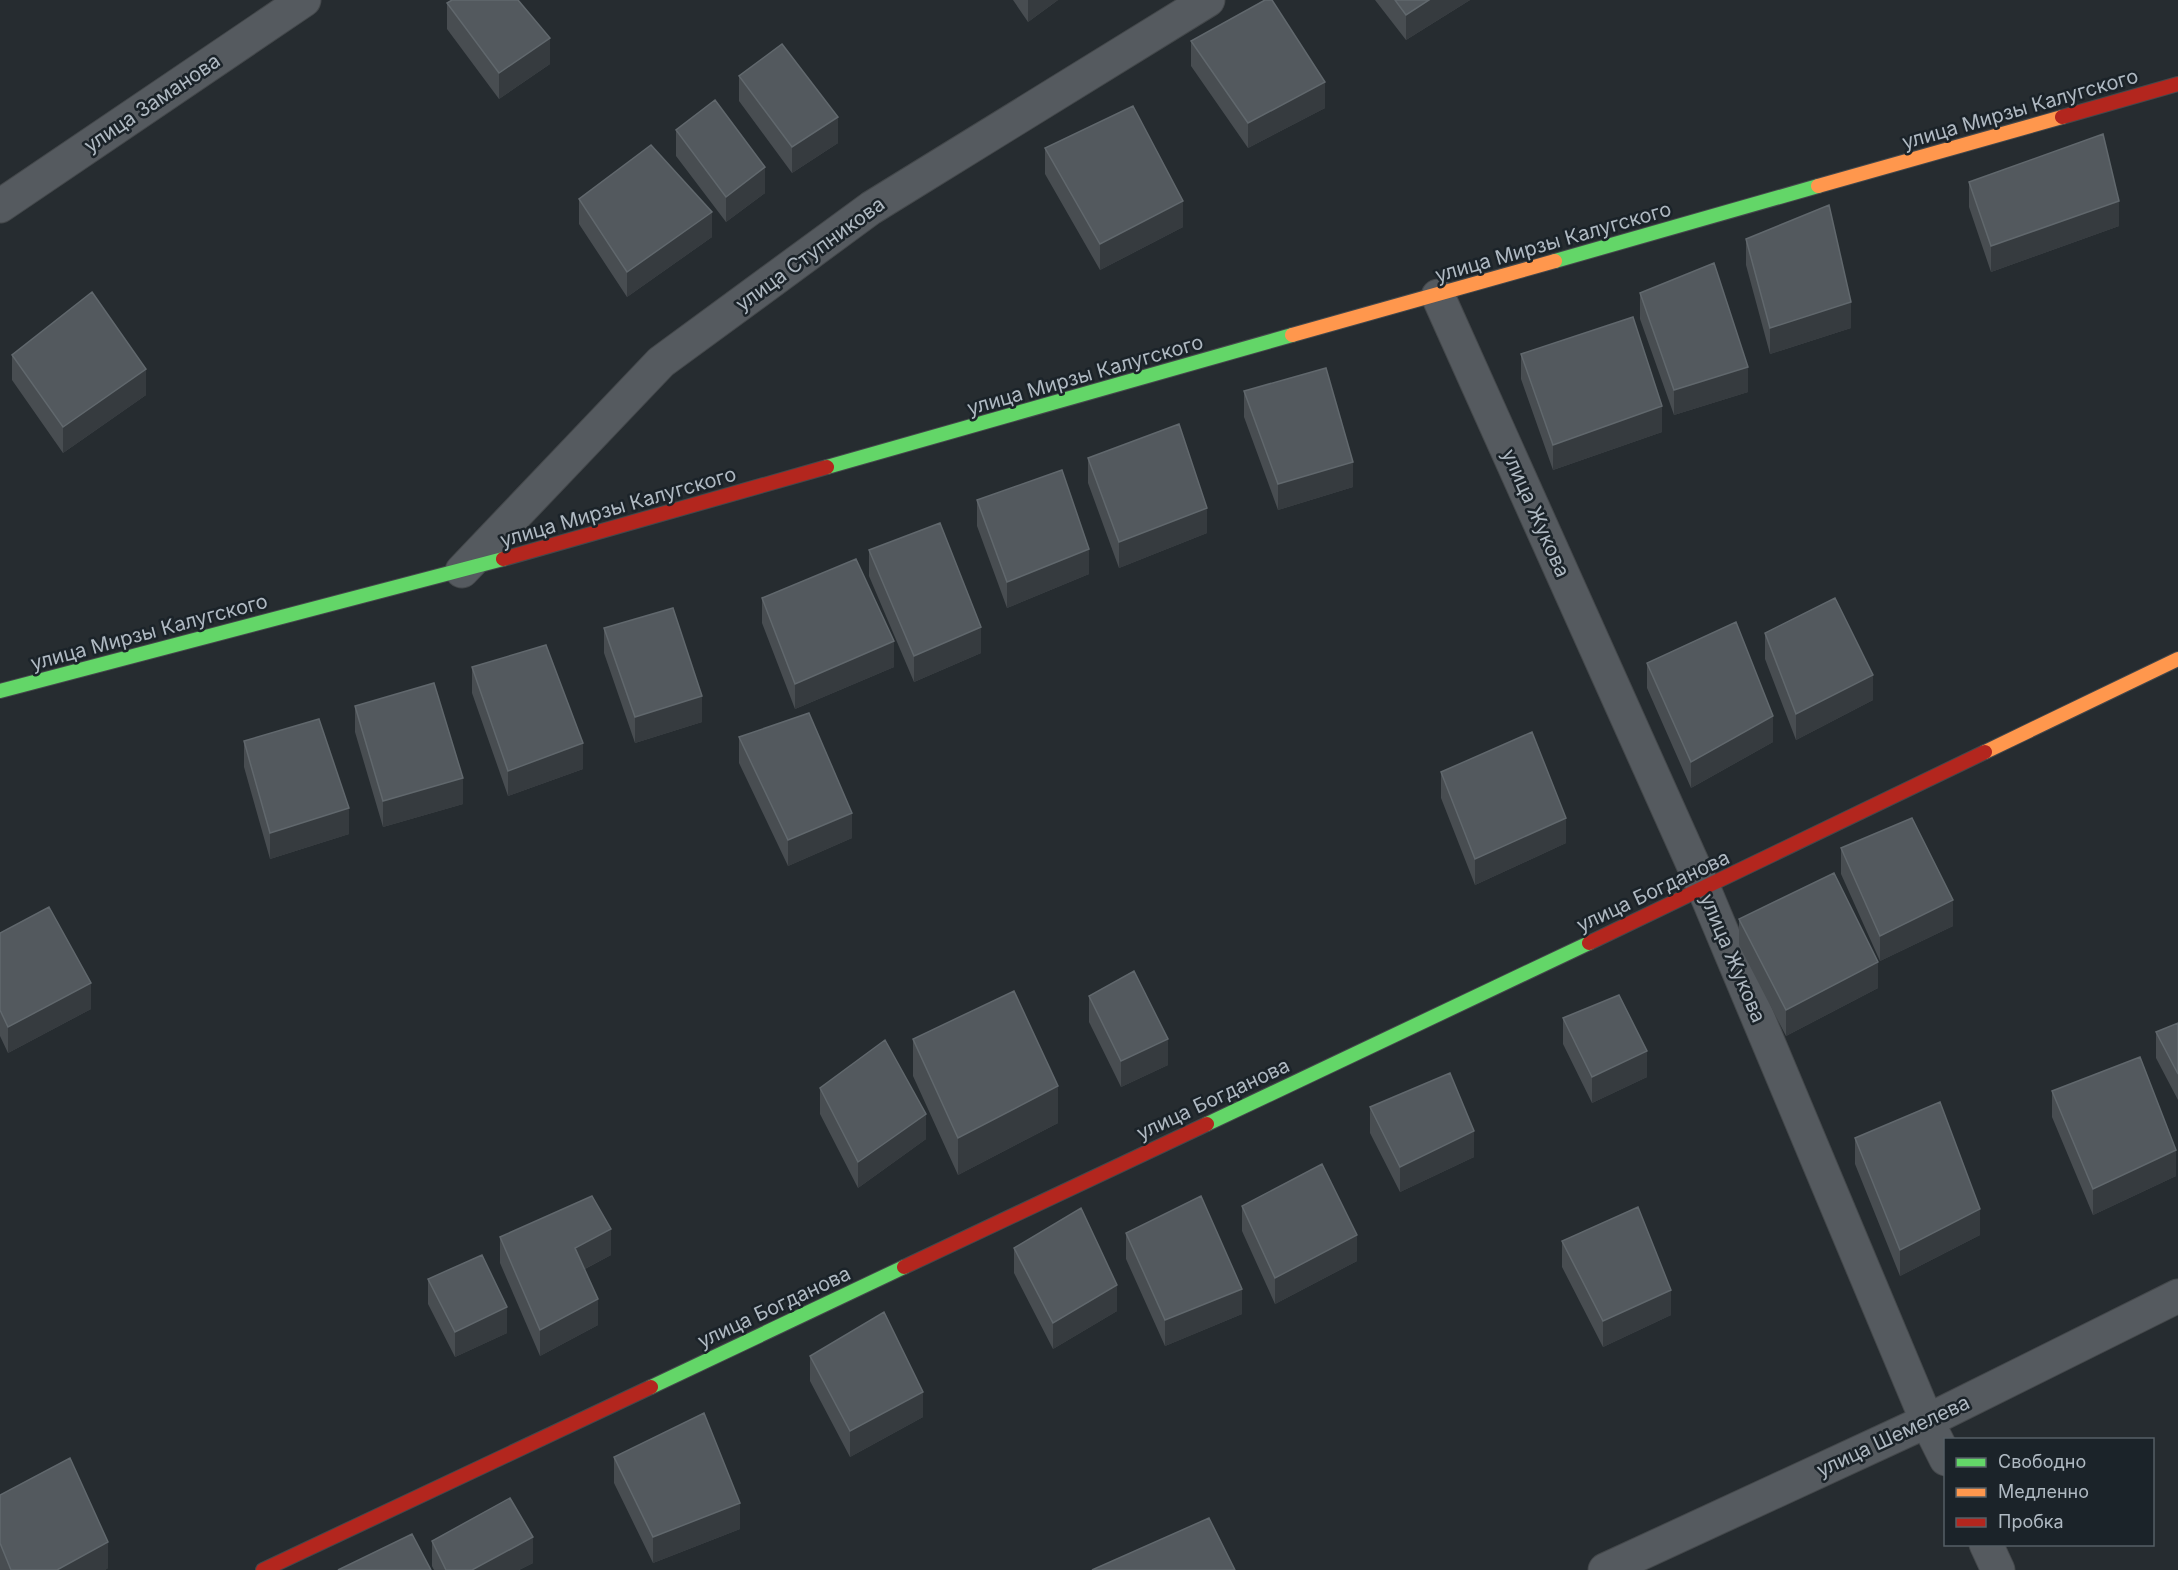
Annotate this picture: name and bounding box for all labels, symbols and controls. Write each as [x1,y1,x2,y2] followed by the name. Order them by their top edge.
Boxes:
[79,49,225,157] street label: улица Заманова
[1899,64,2141,154] street label: улица Мирзы Калугского
[731,192,889,316] street label: улица Ступникова
[1432,197,1674,287] street label: улица Мирзы Калугского
[964,330,1206,420] street label: улица Мирзы Калугского
[1497,445,1575,581] street label: улица Жукова
[497,462,739,552] street label: улица Мирзы Калугского
[28,589,270,675] street label: улица Мирзы Калугского
[1573,845,1733,937] street label: улица Богданова
[1695,890,1771,1026] street label: улица Жукова
[1133,1053,1293,1145] street label: улица Богданова
[694,1261,854,1353] street label: улица Богданова
[1813,1390,1973,1482] street label: улица Шемелева
[1944,1438,2154,1546] legend
[1998,1451,2086,1472] text: Свободно
[1998,1481,2089,1502] text: Медленно
[1998,1511,2064,1532] text: Пробка

